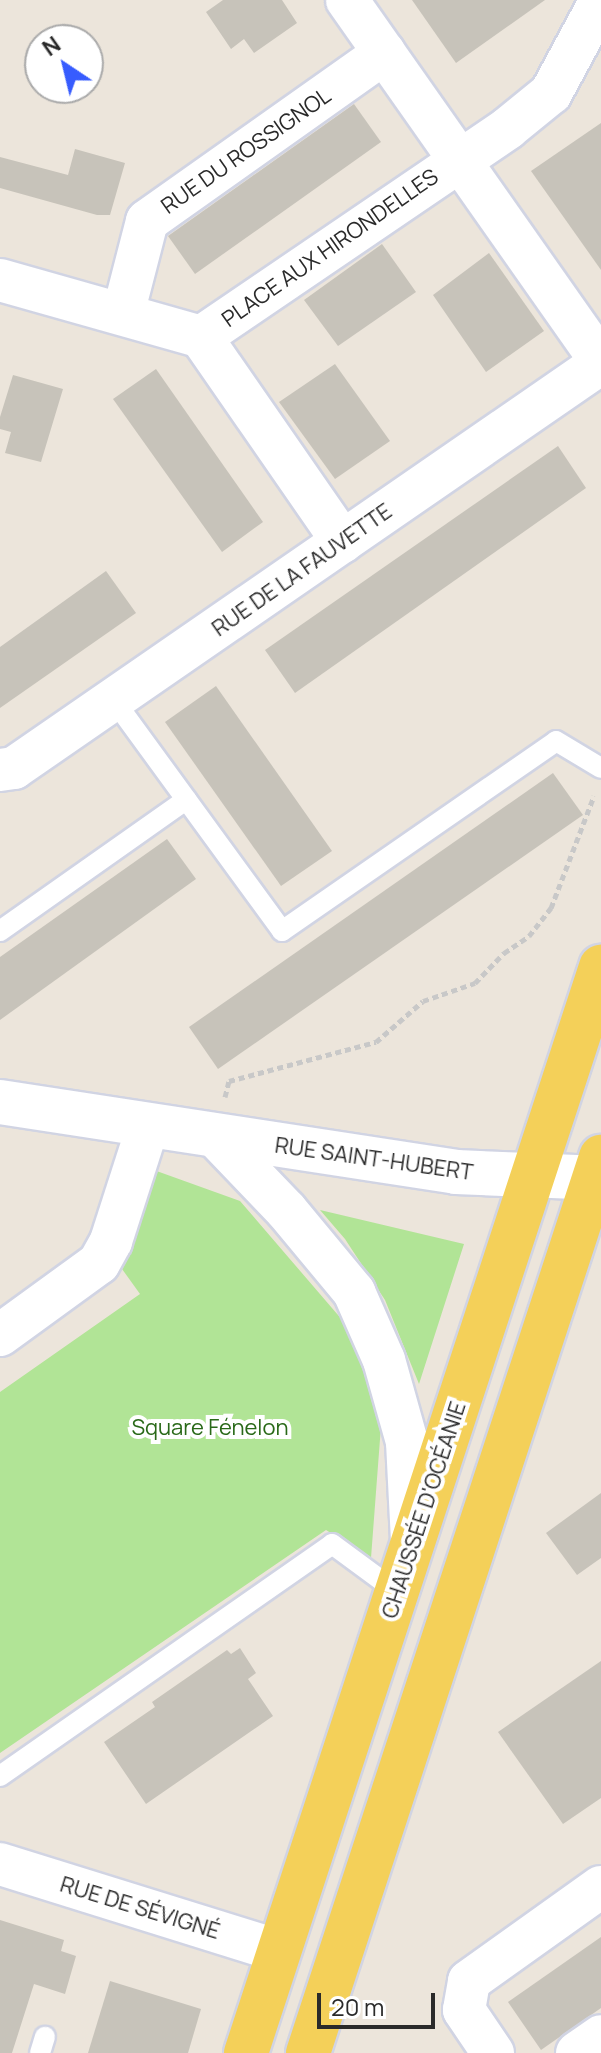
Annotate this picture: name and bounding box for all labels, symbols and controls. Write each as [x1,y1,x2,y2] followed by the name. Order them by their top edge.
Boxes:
[24,24,104,104] north arrow
[36,29,66,63] text: N
[156,83,336,219] street label: RUE DU ROSSIGNOL
[217,163,443,333] street label: PLACE AUX HIRONDELLES
[207,498,397,642] street label: RUE DE LA FAUVETTE
[273,1132,475,1186] street label: RUE SAINT-HUBERT
[376,1398,472,1622] street label: CHAUSSÉE D'OCÉANIE
[131,1415,289,1441] park label: Square Fénelon
[57,1871,223,1945] street label: RUE DE SÉVIGNÉ
[321,1977,439,2027] scale bar
[331,1990,384,2023] text: 20 m

